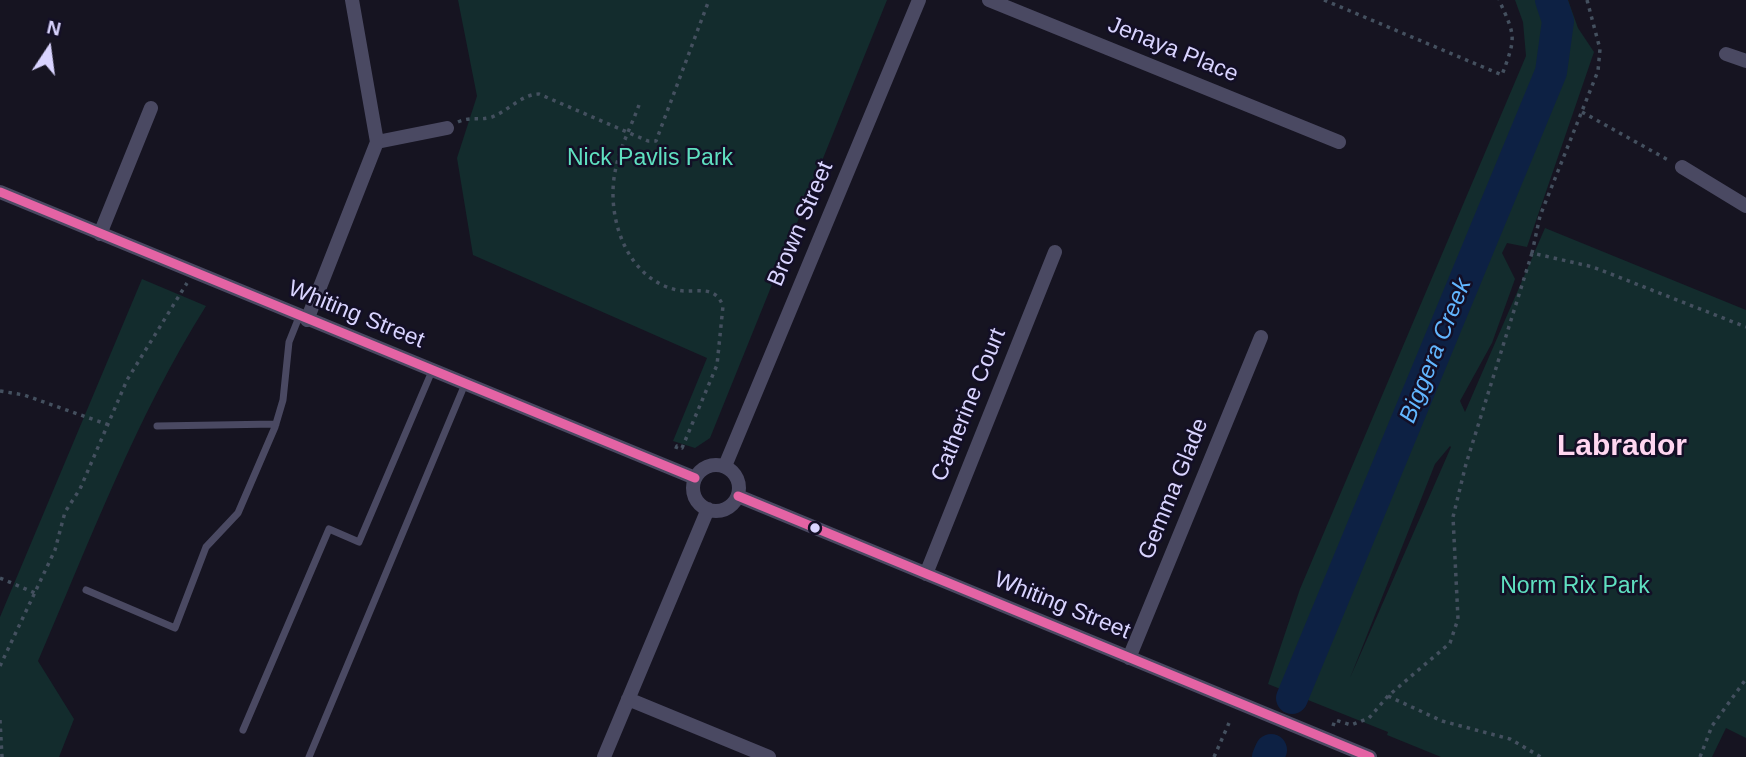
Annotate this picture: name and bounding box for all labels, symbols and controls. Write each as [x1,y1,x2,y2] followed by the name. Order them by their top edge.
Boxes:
[1104,11,1242,89] street label: Jenaya Place
[14,14,84,84] north arrow
[45,16,63,40] text: N
[567,145,733,173] park label: Nick Pavlis Park
[762,157,840,291] street label: Brown Street
[1394,274,1478,428] water label: Biggera Creek
[284,275,428,355] street label: Whiting Street
[926,325,1012,485] street label: Catherine Court
[1133,414,1215,564] street label: Gemma Glade
[1557,429,1687,465] district label: Labrador
[808,521,822,535] unlabelled marker
[990,566,1134,646] street label: Whiting Street
[1500,573,1650,601] park label: Norm Rix Park

